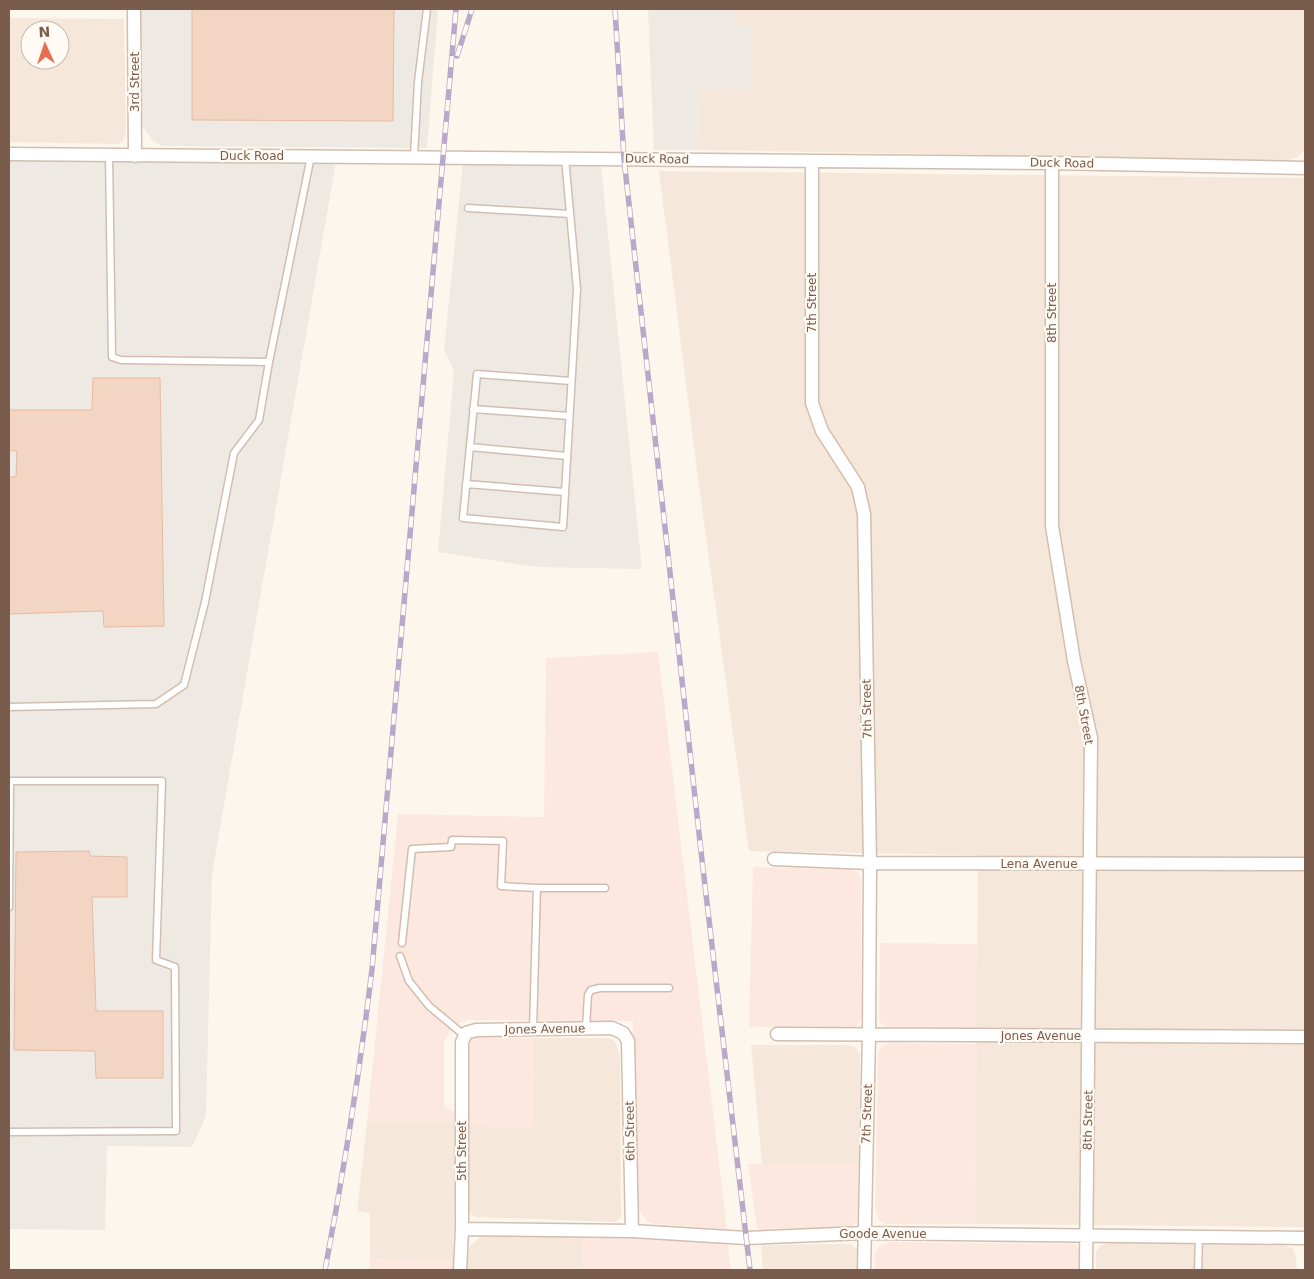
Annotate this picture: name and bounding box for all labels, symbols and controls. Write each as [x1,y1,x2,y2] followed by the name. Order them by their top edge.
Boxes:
[20,20,70,70] north arrow
[38,24,51,40] text: N
[128,52,142,112] street label: 3rd Street
[220,149,284,163] street label: Duck Road
[625,151,689,167] street label: Duck Road
[1030,155,1094,171] street label: Duck Road
[805,273,819,333] street label: 7th Street
[1045,283,1059,343] street label: 8th Street
[859,678,875,739] street label: 7th Street
[1072,684,1096,746] street label: 8th Street
[1000,857,1078,871] street label: Lena Avenue
[504,1021,585,1037] street label: Jones Avenue
[1000,1029,1081,1043] street label: Jones Avenue
[859,1083,875,1144] street label: 7th Street
[1080,1089,1096,1150] street label: 8th Street
[622,1100,638,1161] street label: 6th Street
[455,1121,469,1181] street label: 5th Street
[839,1227,927,1241] street label: Goode Avenue

